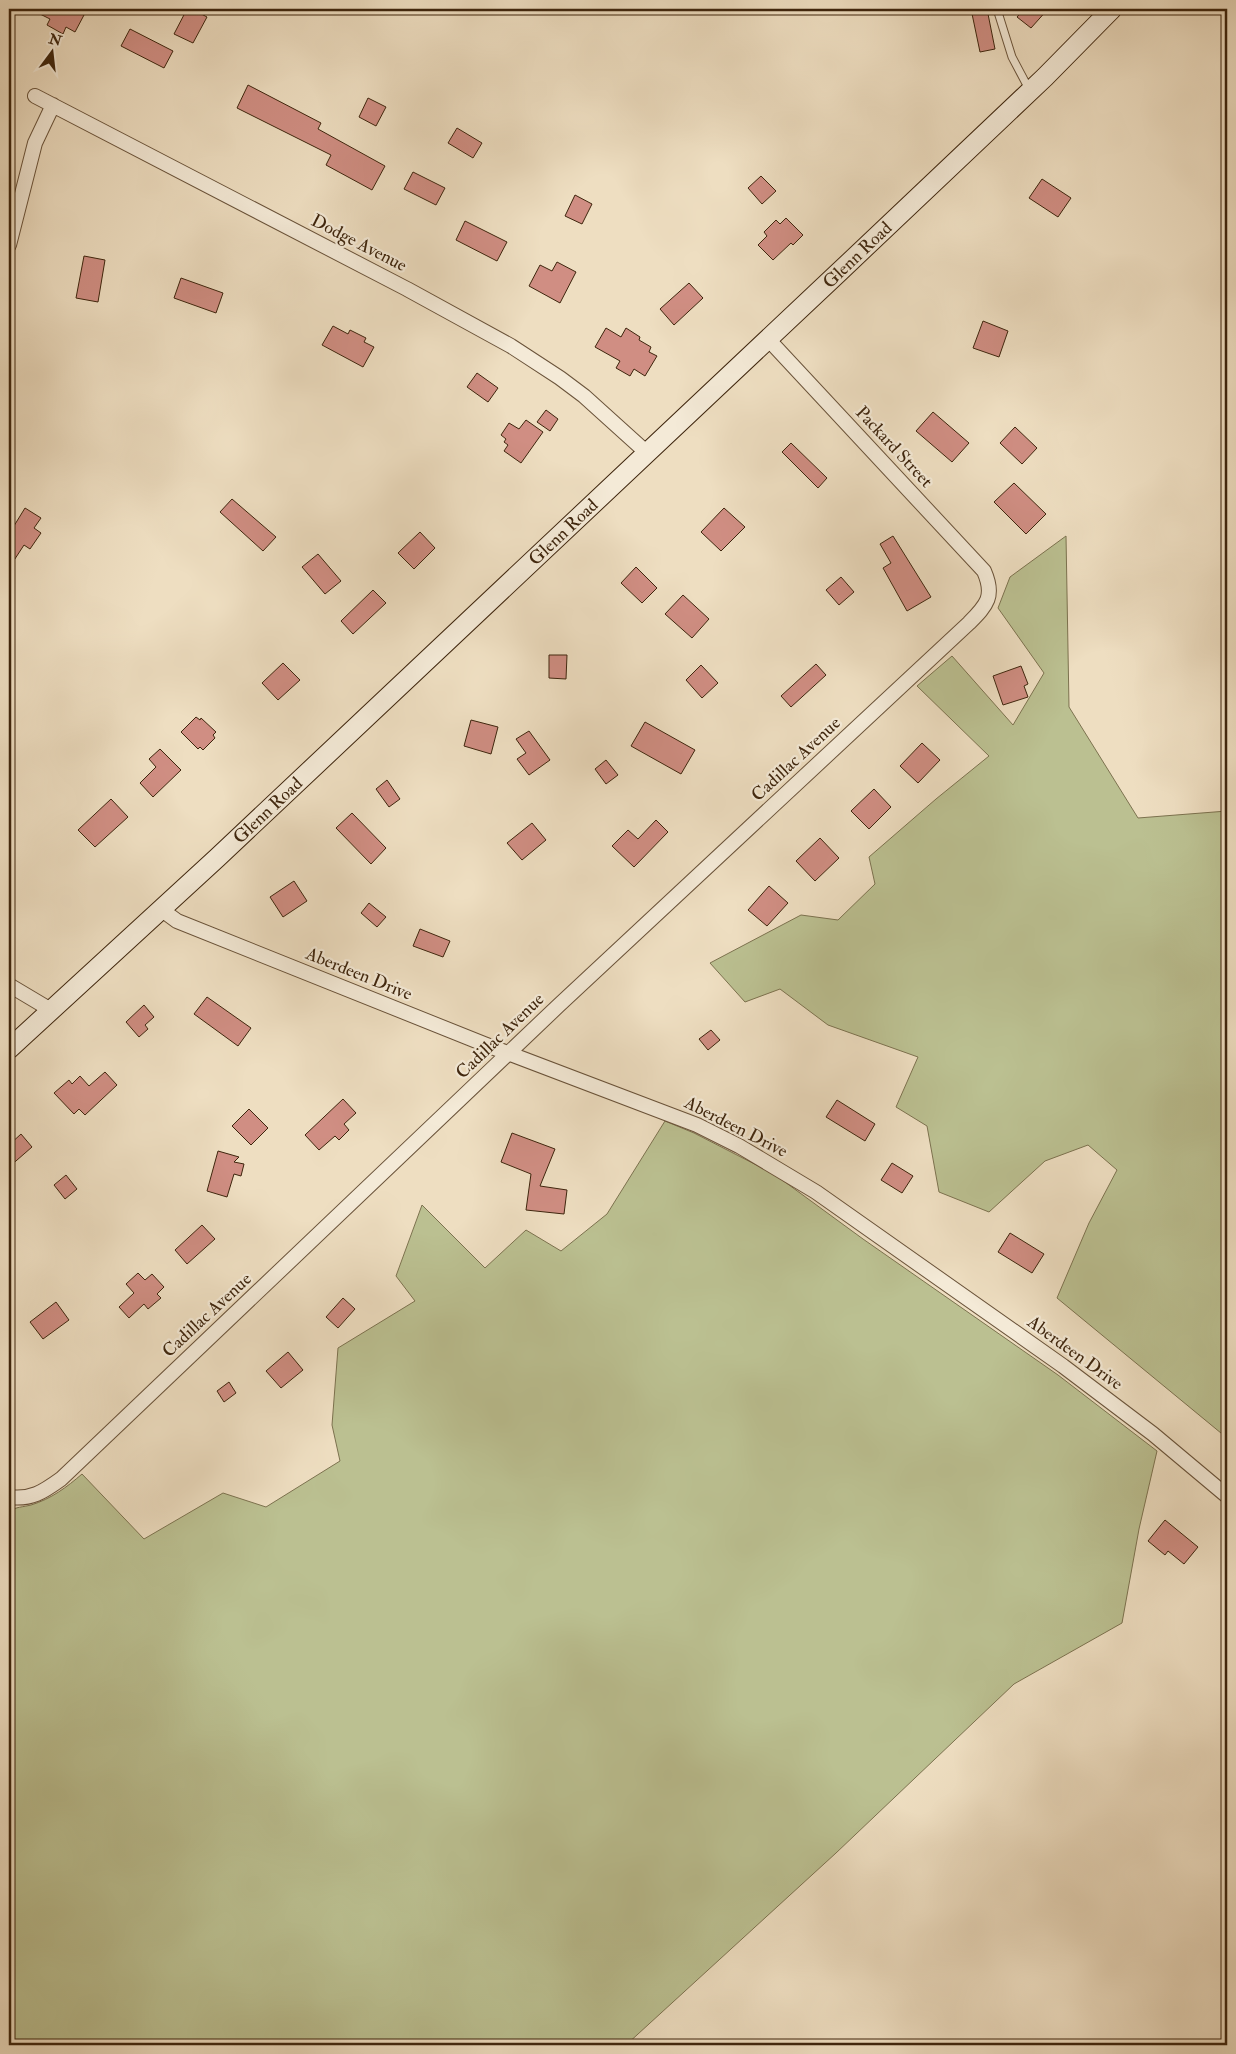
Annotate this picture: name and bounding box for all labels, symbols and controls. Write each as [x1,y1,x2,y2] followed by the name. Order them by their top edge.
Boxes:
[28,28,78,78] north arrow
[46,30,64,50] text: N
[307,209,411,277] street label: Dodge Avenue
[818,216,897,293] street label: Glenn Road
[850,401,938,493] street label: Packard Street
[524,494,603,570] street label: Glenn Road
[746,711,846,806] street label: Cadillac Avenue
[228,772,307,849] street label: Glenn Road
[302,942,416,1006] street label: Aberdeen Drive
[451,988,549,1084] street label: Cadillac Avenue
[680,1091,792,1163] street label: Aberdeen Drive
[157,1267,257,1362] street label: Cadillac Avenue
[1022,1310,1128,1396] street label: Aberdeen Drive

